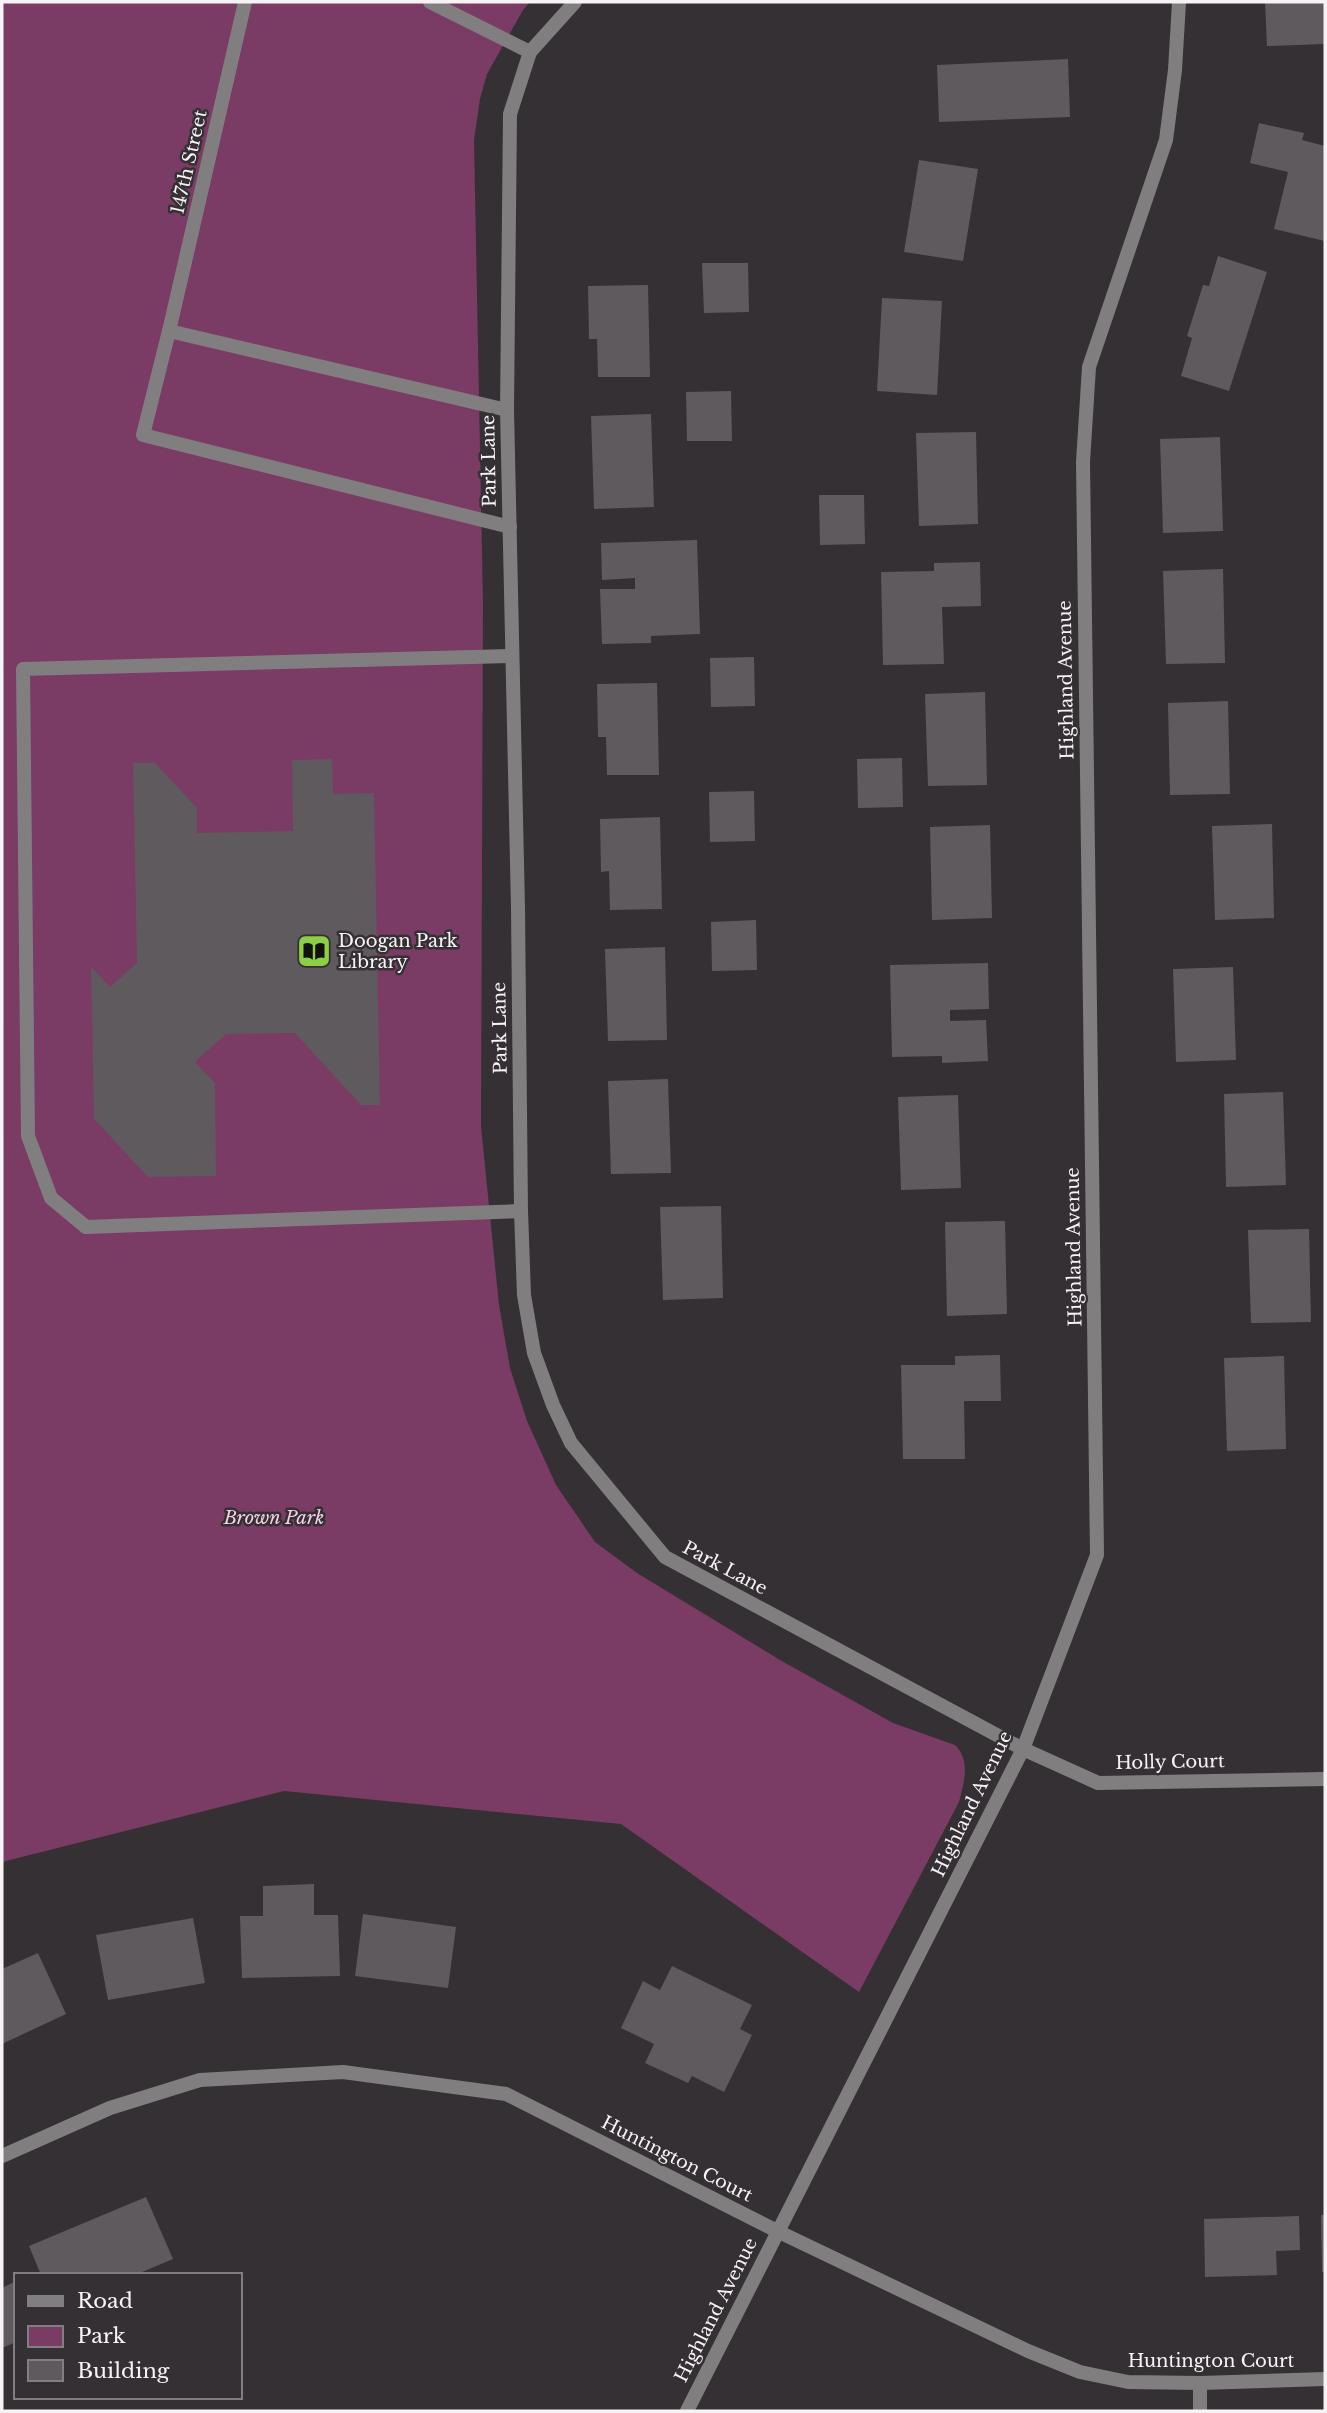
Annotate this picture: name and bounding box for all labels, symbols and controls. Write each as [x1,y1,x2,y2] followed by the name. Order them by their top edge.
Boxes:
[166,108,212,216] street label: 147th Street
[477,415,501,507] street label: Park Lane
[1054,600,1078,760] street label: Highland Avenue
[338,930,458,973] place label: Doogan Park Library
[295,932,333,970] library icon: Doogan Park Library
[488,982,512,1074] street label: Park Lane
[1062,1167,1086,1327] street label: Highland Avenue
[223,1507,324,1529] park label: Brown Park
[679,1537,771,1599] street label: Park Lane
[927,1728,1017,1880] street label: Highland Avenue
[1115,1750,1225,1774] street label: Holly Court
[598,2111,756,2207] street label: Huntington Court
[670,2234,762,2386] street label: Highland Avenue
[14,2273,242,2399] legend
[77,2288,133,2314] text: Road
[77,2323,126,2349] text: Park
[1128,2350,1295,2372] street label: Huntington Court
[77,2358,170,2384] text: Building

